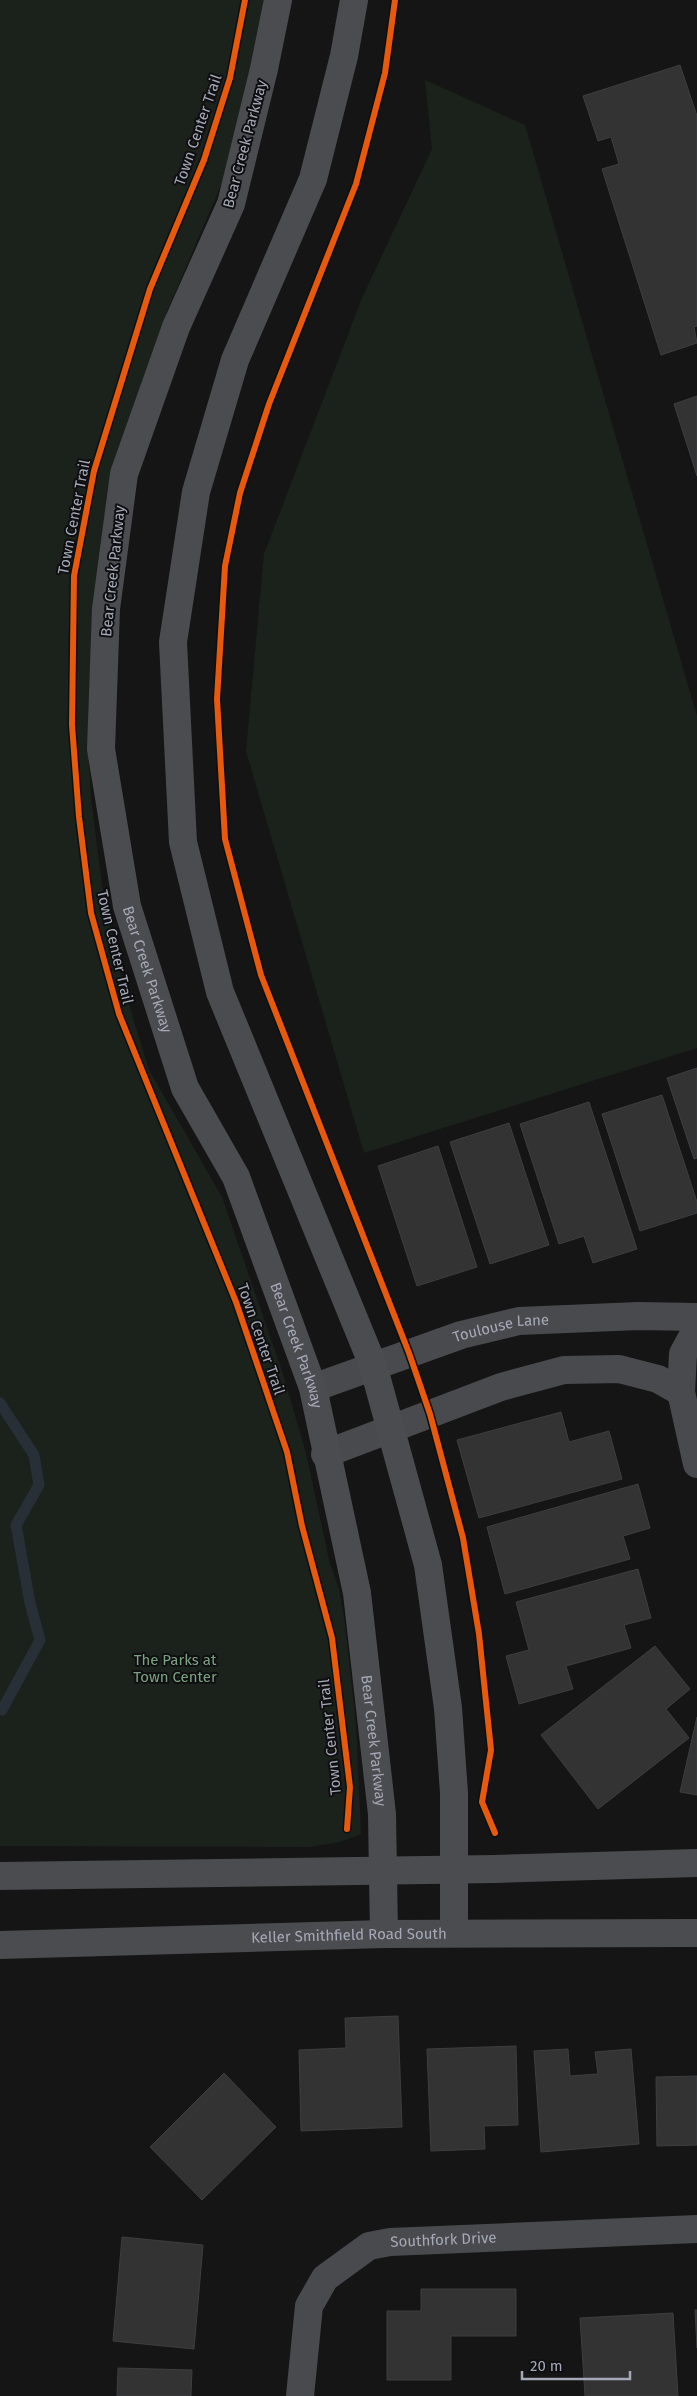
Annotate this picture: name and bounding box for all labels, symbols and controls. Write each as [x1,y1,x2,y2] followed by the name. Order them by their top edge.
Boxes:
[170,71,226,188] street label: Town Center Trail
[219,77,271,210] street label: Bear Creek Parkway
[54,457,94,576] street label: Town Center Trail
[97,504,129,638] street label: Bear Creek Parkway
[93,888,137,1006] street label: Town Center Trail
[119,904,176,1036] street label: Bear Creek Parkway
[266,1280,326,1410] street label: Bear Creek Parkway
[233,1281,289,1398] street label: Town Center Trail
[450,1311,549,1346] street label: Toulouse Lane
[133,1651,217,1686] park label: The Parks at Town Center
[357,1674,390,1808] street label: Bear Creek Parkway
[315,1677,345,1796] street label: Town Center Trail
[251,1925,447,1947] street label: Keller Smithfield Road South
[390,2228,497,2251] street label: Southfork Drive
[522,2348,630,2380] scale bar
[530,2357,563,2375] text: 20 m

